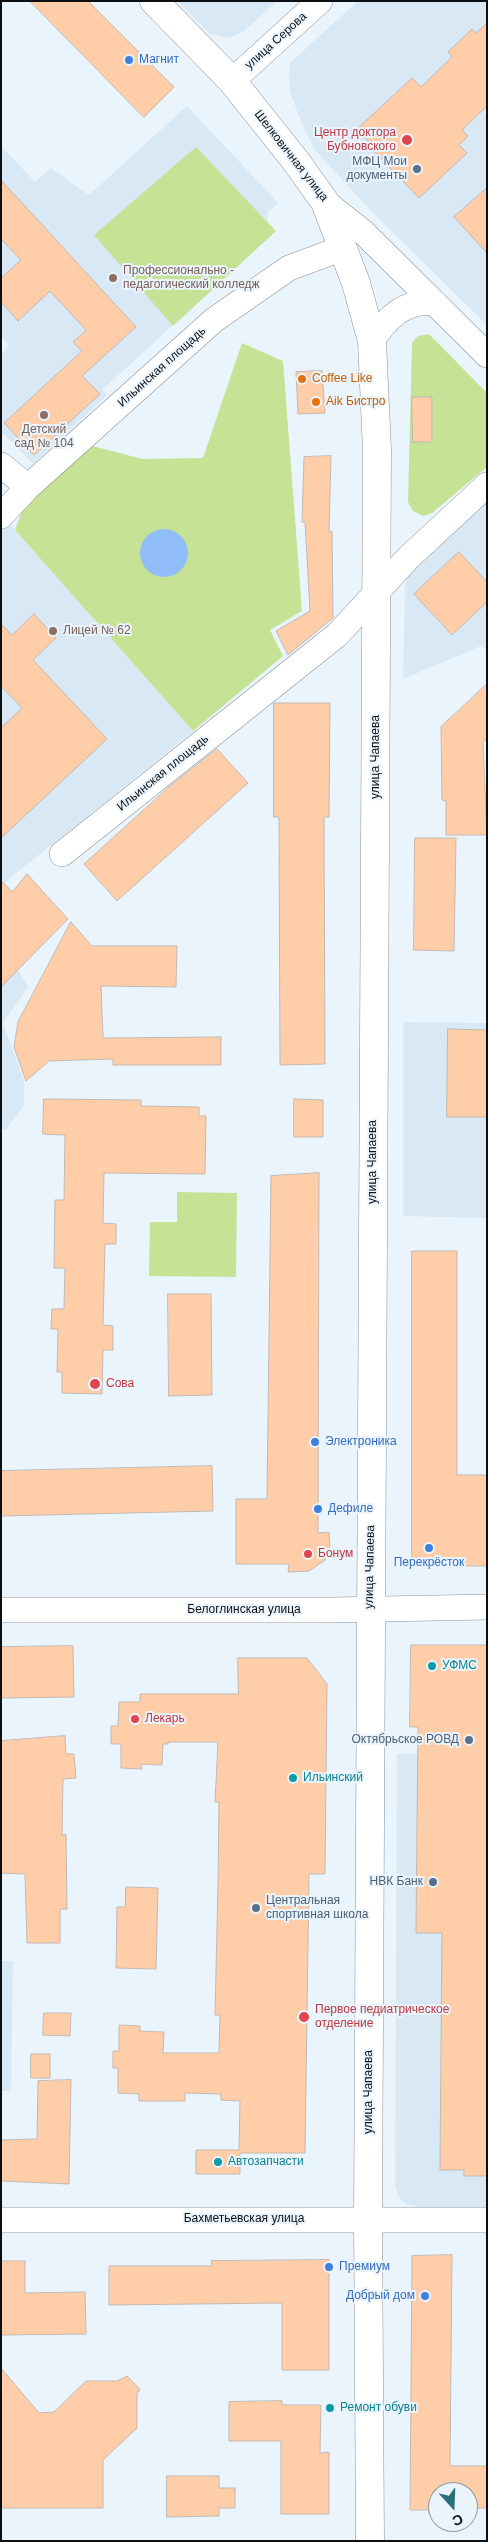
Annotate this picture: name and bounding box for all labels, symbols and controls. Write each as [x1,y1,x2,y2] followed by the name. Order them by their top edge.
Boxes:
[242,10,310,72] street label: улица Серова
[139,53,179,67] place label: Магнит
[123,54,135,66] marker: Магнит
[251,108,331,204] street label: Шелковичная улица
[314,126,396,154] place label: Центр доктора Бубновского
[400,133,414,147] marker: Центр доктора Бубновского
[346,155,407,183] place label: МФЦ Мои документы
[411,163,423,175] marker: МФЦ Мои документы
[123,264,260,292] place label: Профессионально - педагогический колледж
[107,272,119,284] marker: Профессионально - педагогический колледж
[115,324,209,410] street label: Ильинская площадь
[312,372,372,386] place label: Coffee Like
[296,373,308,385] marker: Coffee Like
[326,395,385,409] place label: Aik Бистро
[310,396,322,408] marker: Aik Бистро
[38,409,50,421] marker: Детский сад № 104
[14,423,74,451] place label: Детский сад № 104
[63,624,131,638] place label: Лицей № 62
[47,625,59,637] marker: Лицей № 62
[369,715,383,799] street label: улица Чапаева
[114,732,212,814] street label: Ильинская площадь
[366,1120,380,1204] street label: улица Чапаева
[88,1377,102,1391] marker: Сова
[106,1377,134,1391] place label: Сова
[325,1435,397,1449] place label: Электроника
[309,1436,321,1448] marker: Электроника
[328,1502,373,1516] place label: Дефиле
[312,1503,324,1515] marker: Дефиле
[362,1525,378,1609] street label: улица Чапаева
[423,1542,435,1554] marker: Перекрёсток
[318,1547,353,1561] place label: Бонум
[302,1548,314,1560] marker: Бонум
[394,1556,464,1570] place label: Перекрёсток
[187,1603,301,1617] street label: Белоглинская улица
[442,1659,477,1673] place label: УФМС
[426,1660,438,1672] marker: УФМС
[145,1712,185,1726] place label: Лекарь
[129,1713,141,1725] marker: Лекарь
[351,1733,459,1747] place label: Октябрьское РОВД
[463,1734,475,1746] marker: Октябрьское РОВД
[303,1771,363,1785] place label: Ильинский
[287,1772,299,1784] marker: Ильинский
[370,1875,423,1889] place label: НВК Банк
[427,1876,439,1888] marker: НВК Банк
[266,1894,368,1922] place label: Центральная спортивная школа
[250,1902,262,1914] marker: Центральная спортивная школа
[315,2003,449,2031] place label: Первое педиатрическое отделение
[297,2010,311,2024] marker: Первое педиатрическое отделение
[362,2050,376,2134] street label: улица Чапаева
[228,2155,304,2169] place label: Автозапчасти
[212,2156,224,2168] marker: Автозапчасти
[184,2212,304,2226] street label: Бахметьевская улица
[339,2260,390,2274] place label: Премиум
[323,2261,335,2273] marker: Премиум
[346,2289,415,2303] place label: Добрый дом
[419,2290,431,2302] marker: Добрый дом
[340,2401,417,2415] place label: Ремонт обуви
[324,2402,336,2414] marker: Ремонт обуви
[428,2482,478,2532] north arrow
[450,2511,465,2529] text: С

